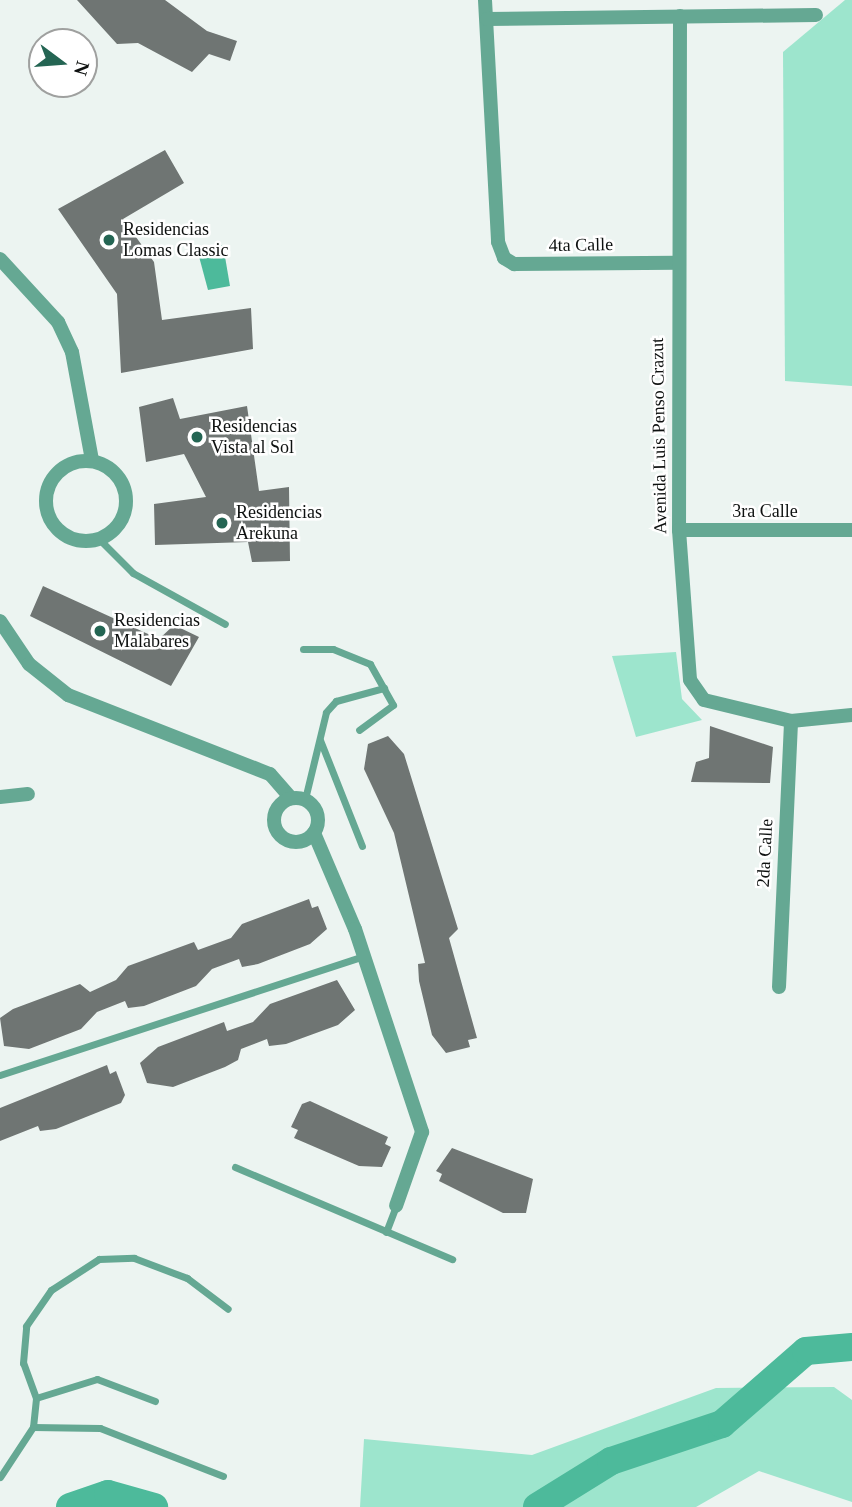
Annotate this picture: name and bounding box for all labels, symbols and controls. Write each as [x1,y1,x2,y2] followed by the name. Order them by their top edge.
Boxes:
[28,28,98,98] north arrow
[70,59,94,78] text: N
[123,219,228,262] place label: Residencias Lomas Classic
[101,232,117,248] marker: Residencias Lomas Classic
[549,234,613,256] street label: 4ta Calle
[646,338,672,534] street label: Avenida Luis Penso Crazut
[211,416,297,458] place label: Residencias Vista al Sol
[189,429,205,445] marker: Residencias Vista al Sol
[732,500,798,522] street label: 3ra Calle
[236,502,322,544] place label: Residencias Arekuna
[214,515,230,531] marker: Residencias Arekuna
[114,610,200,652] place label: Residencias Malabares
[92,623,108,639] marker: Residencias Malabares
[752,818,778,888] street label: 2da Calle

